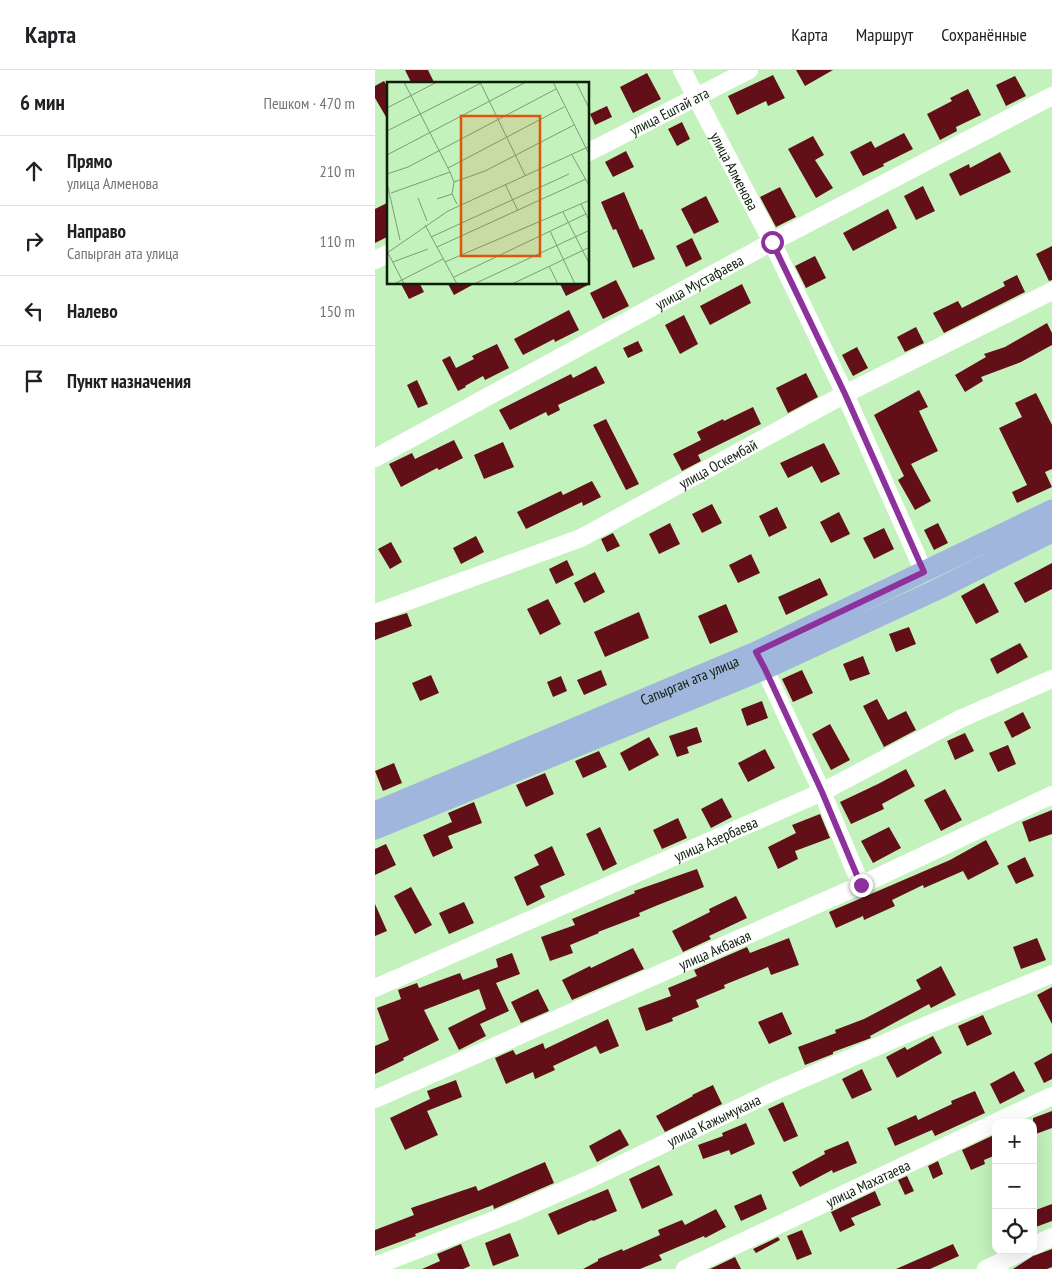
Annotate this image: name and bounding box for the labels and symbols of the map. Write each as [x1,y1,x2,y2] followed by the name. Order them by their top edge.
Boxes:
[387,82,590,285] inset map
[626,83,712,139] street label: улица Ештай ата
[707,129,763,213] street label: улица Алменова
[761,231,784,254] route start
[652,250,747,313] street label: улица Мустафаева
[675,434,760,492] street label: улица Оскембай
[637,651,741,709] street label: Сапырган ата улица
[671,812,760,865] street label: улица Азербаева
[850,874,873,897] route end
[676,925,754,974] street label: улица Акбакая
[664,1090,763,1150] street label: улица Кажымукана
[823,1155,913,1211] street label: улица Махатаева

